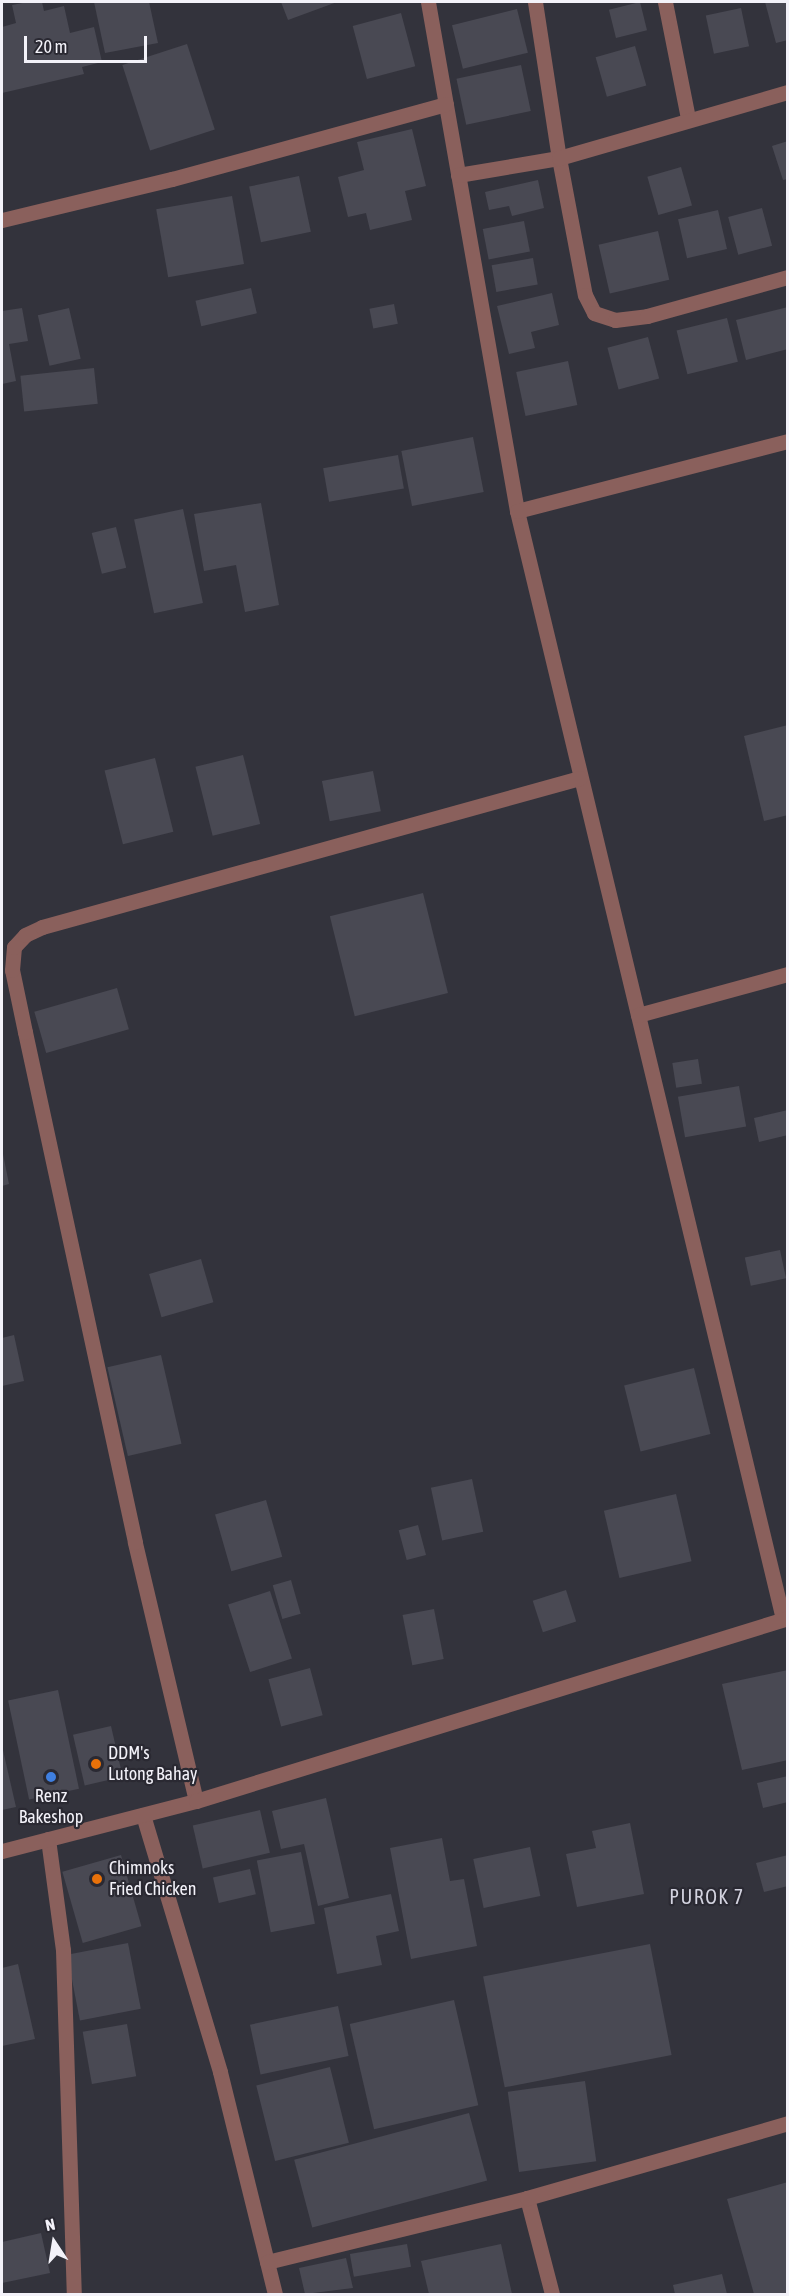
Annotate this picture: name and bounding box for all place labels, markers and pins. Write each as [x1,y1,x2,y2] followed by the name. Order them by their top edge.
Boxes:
[108,1743,197,1786] place label: DDM's Lutong Bahay
[89,1757,103,1771] marker: DDM's Lutong Bahay
[44,1770,58,1784] marker: Renz Bakeshop
[19,1786,83,1828] place label: Renz Bakeshop
[109,1858,197,1900] place label: Chimnoks Fried Chicken
[90,1872,104,1886] marker: Chimnoks Fried Chicken

